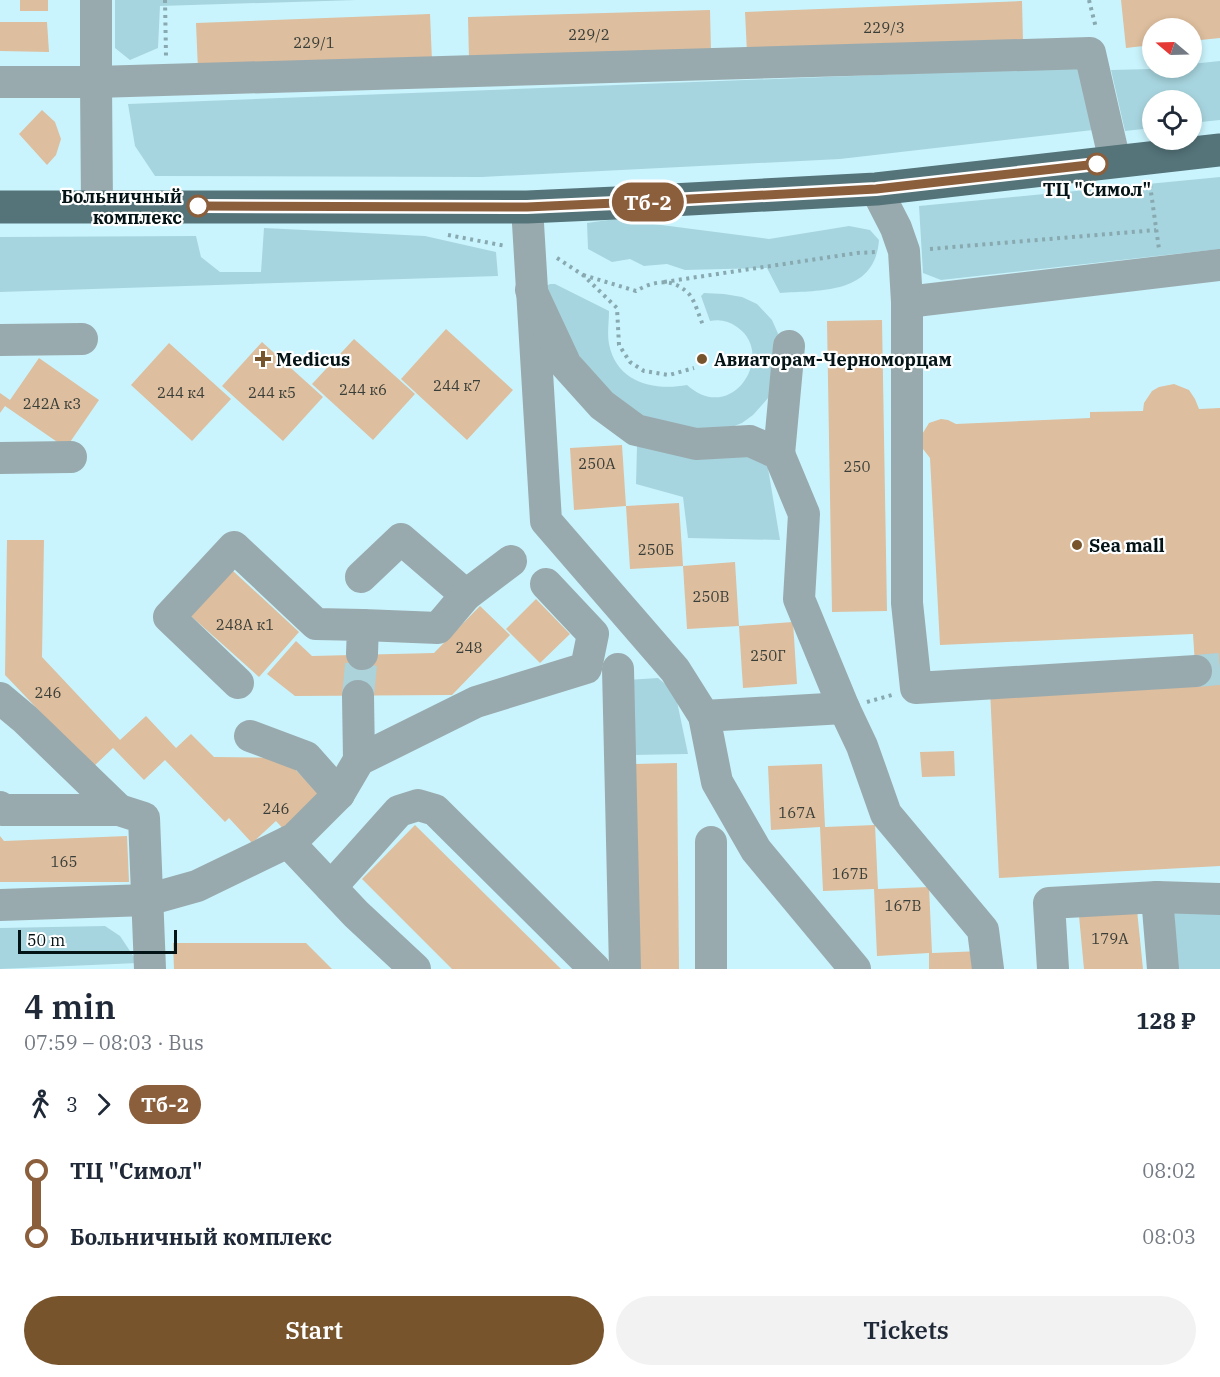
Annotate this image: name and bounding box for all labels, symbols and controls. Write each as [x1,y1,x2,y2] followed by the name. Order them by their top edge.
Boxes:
[863,18,905,37] house number: 229/3
[1142,18,1202,78] north arrow
[1142,18,1202,150] map controls
[568,25,610,44] house number: 229/2
[293,33,335,52] house number: 229/1
[1142,90,1202,150] button: locate
[1086,153,1108,175] marker: ТЦ "Симол"
[1043,178,1151,201] place label: ТЦ "Симол"
[606,182,690,222] line badge: Тб-2
[61,185,182,229] place label: Больничный комплекс
[624,188,672,216] text: Тб-2
[187,195,209,217] marker: Больничный комплекс
[276,348,350,371] place label: Medicus
[714,348,952,371] place label: Авиаторам-Черноморцам
[254,350,272,368] marker: Medicus
[695,352,709,366] marker: Авиаторам-Черноморцам
[433,376,481,395] house number: 244 к7
[339,380,387,399] house number: 244 к6
[157,383,205,402] house number: 244 к4
[248,383,296,402] house number: 244 к5
[23,394,81,413] house number: 242А к3
[578,454,616,473] house number: 250А
[843,457,871,476] house number: 250
[1089,534,1165,557] place label: Sea mall
[1070,538,1084,552] marker: Sea mall
[638,540,674,559] house number: 250Б
[692,587,730,606] house number: 250В
[216,615,274,634] house number: 248А к1
[455,638,483,657] house number: 248
[750,646,786,665] house number: 250Г
[34,683,62,702] house number: 246
[262,799,290,818] house number: 246
[778,803,816,822] house number: 167А
[50,852,78,871] house number: 165
[832,864,868,883] house number: 167Б
[884,896,922,915] house number: 167В
[18,927,177,954] scale bar
[1091,929,1129,948] house number: 179А
[27,930,65,950] text: 50 m
[24,985,116,1028] text: 4 min
[1136,1006,1196,1035] text: 128 ₽
[24,1029,204,1056] text: 07:59 – 08:03 · Bus
[24,1088,57,1121] icon: walk
[87,1088,120,1121] icon: forward
[141,1090,189,1118] text: Тб-2
[66,1091,78,1118] text: 3
[70,1156,202,1185] text: ТЦ "Симол"
[1142,1157,1196,1184] text: 08:02
[70,1222,332,1251] text: Больничный комплекс
[1142,1223,1196,1250] text: 08:03
[24,1296,604,1365] button: Start
[616,1296,1196,1365] button: Tickets

